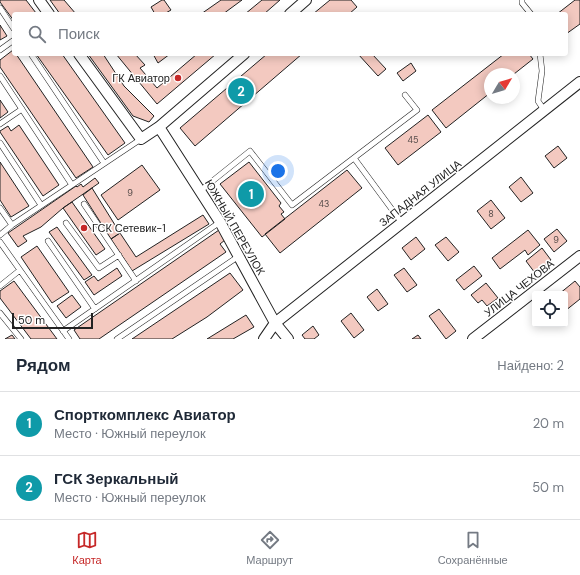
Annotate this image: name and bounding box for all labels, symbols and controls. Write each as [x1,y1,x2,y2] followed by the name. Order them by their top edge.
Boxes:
[12,12,568,56] search box
[26,23,48,45] icon: search
[58,24,100,44] text: Поиск
[484,68,520,104] north arrow
[112,71,170,85] place label: ГК Авиатор
[173,73,183,83] marker: ГК Авиатор
[228,76,254,106] pin: 2
[408,134,418,146] house number: 45
[376,156,464,229] street label: ЗАПАДНАЯ УЛИЦА
[268,161,288,181] your location
[202,177,268,278] street label: ЮЖНЫЙ ПЕРЕУЛОК
[238,179,264,209] pin: 1
[127,187,133,199] house number: 9
[319,198,329,210] house number: 43
[488,208,494,220] house number: 8
[92,221,166,235] place label: ГСК Сетевик-1
[79,223,89,233] marker: ГСК Сетевик-1
[553,234,559,246] house number: 9
[481,256,557,320] street label: УЛИЦА ЧЕХОВА
[532,291,568,327] map controls
[532,291,568,327] button: locate
[12,311,93,330] scale bar
[18,313,45,327] text: 50 m
[16,354,71,376] text: Рядом
[497,357,564,374] text: Найдено: 2
[54,405,236,425] text: Спорткомплекс Авиатор
[27,415,31,432] text: 1
[533,415,564,432] text: 20 m
[54,425,206,442] text: Место · Южный переулок
[54,469,178,489] text: ГСК Зеркальный
[25,479,33,496] text: 2
[532,479,564,496] text: 50 m
[54,489,206,506] text: Место · Южный переулок
[72,529,102,567] tab: Карта
[246,529,293,567] tab: Маршрут
[438,529,508,567] tab: Сохранённые

